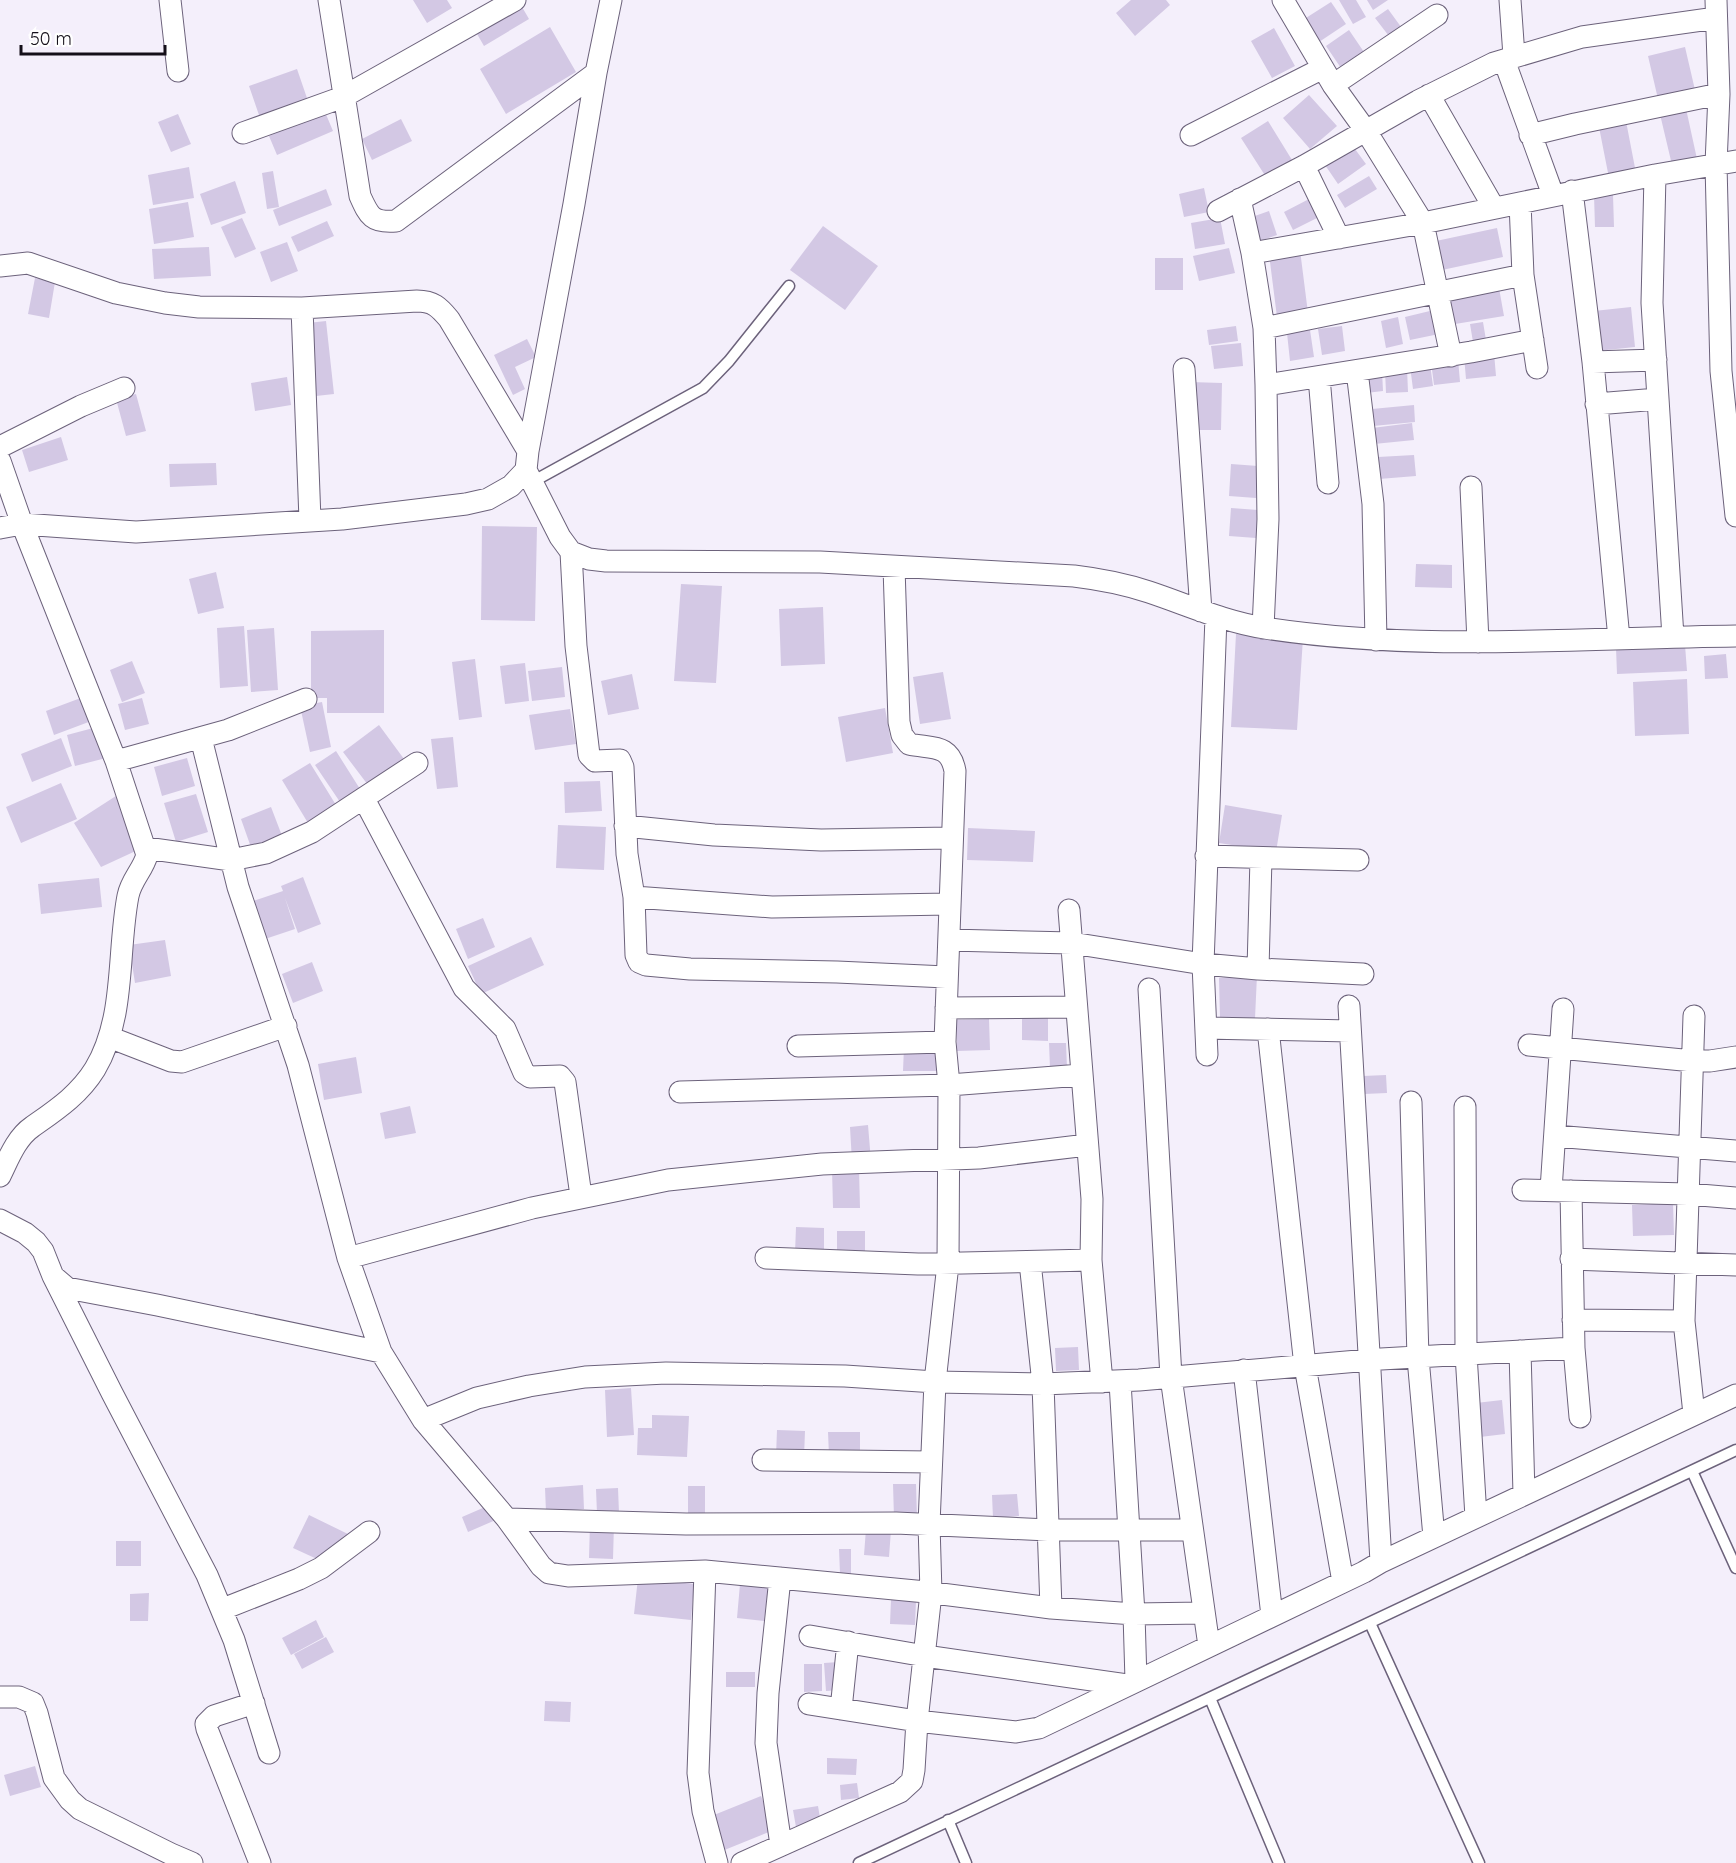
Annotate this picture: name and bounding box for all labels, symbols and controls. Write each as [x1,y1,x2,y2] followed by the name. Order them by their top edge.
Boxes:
[21,18,165,56] scale bar
[30,27,72,50] text: 50 m

